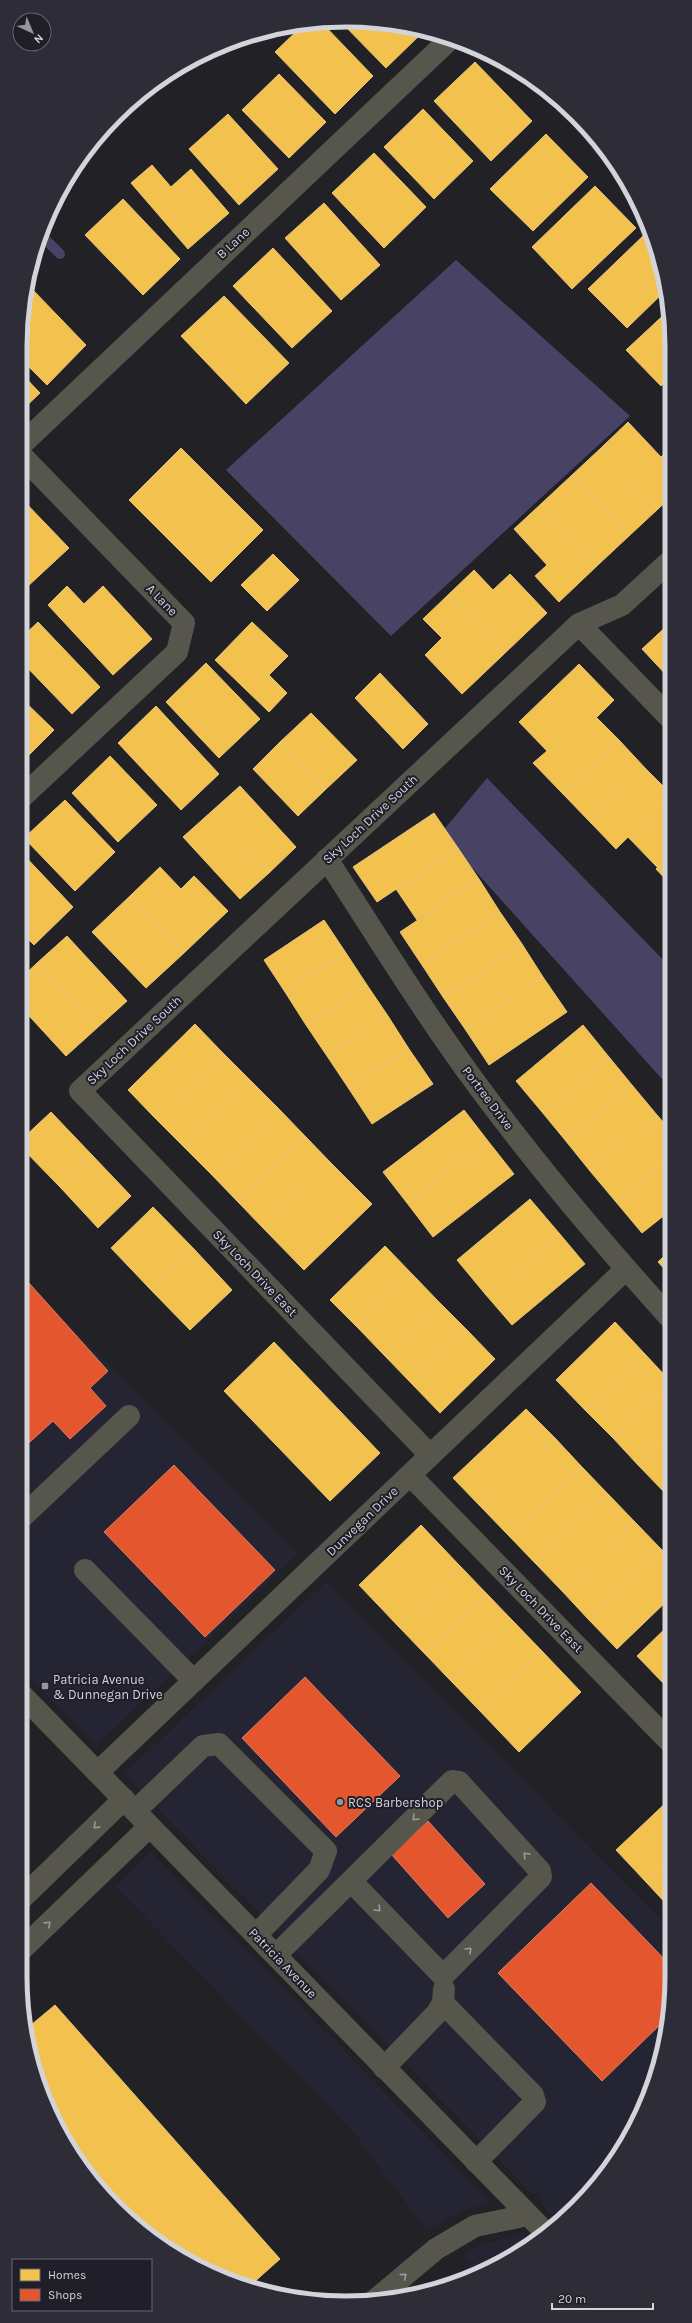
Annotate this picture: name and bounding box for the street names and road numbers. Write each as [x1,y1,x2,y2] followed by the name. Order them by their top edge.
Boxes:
[214,224,253,262] street label: B Lane
[143,581,181,619] street label: A Lane
[320,771,420,867] street label: Sky Loch Drive South
[84,992,184,1088] street label: Sky Loch Drive South
[459,1063,517,1133] street label: Portree Drive
[210,1227,300,1319] street label: Sky Loch Drive East
[323,1483,401,1559] street label: Dunvegan Drive
[496,1563,586,1655] street label: Sky Loch Drive East
[246,1925,320,2001] street label: Patricia Avenue

